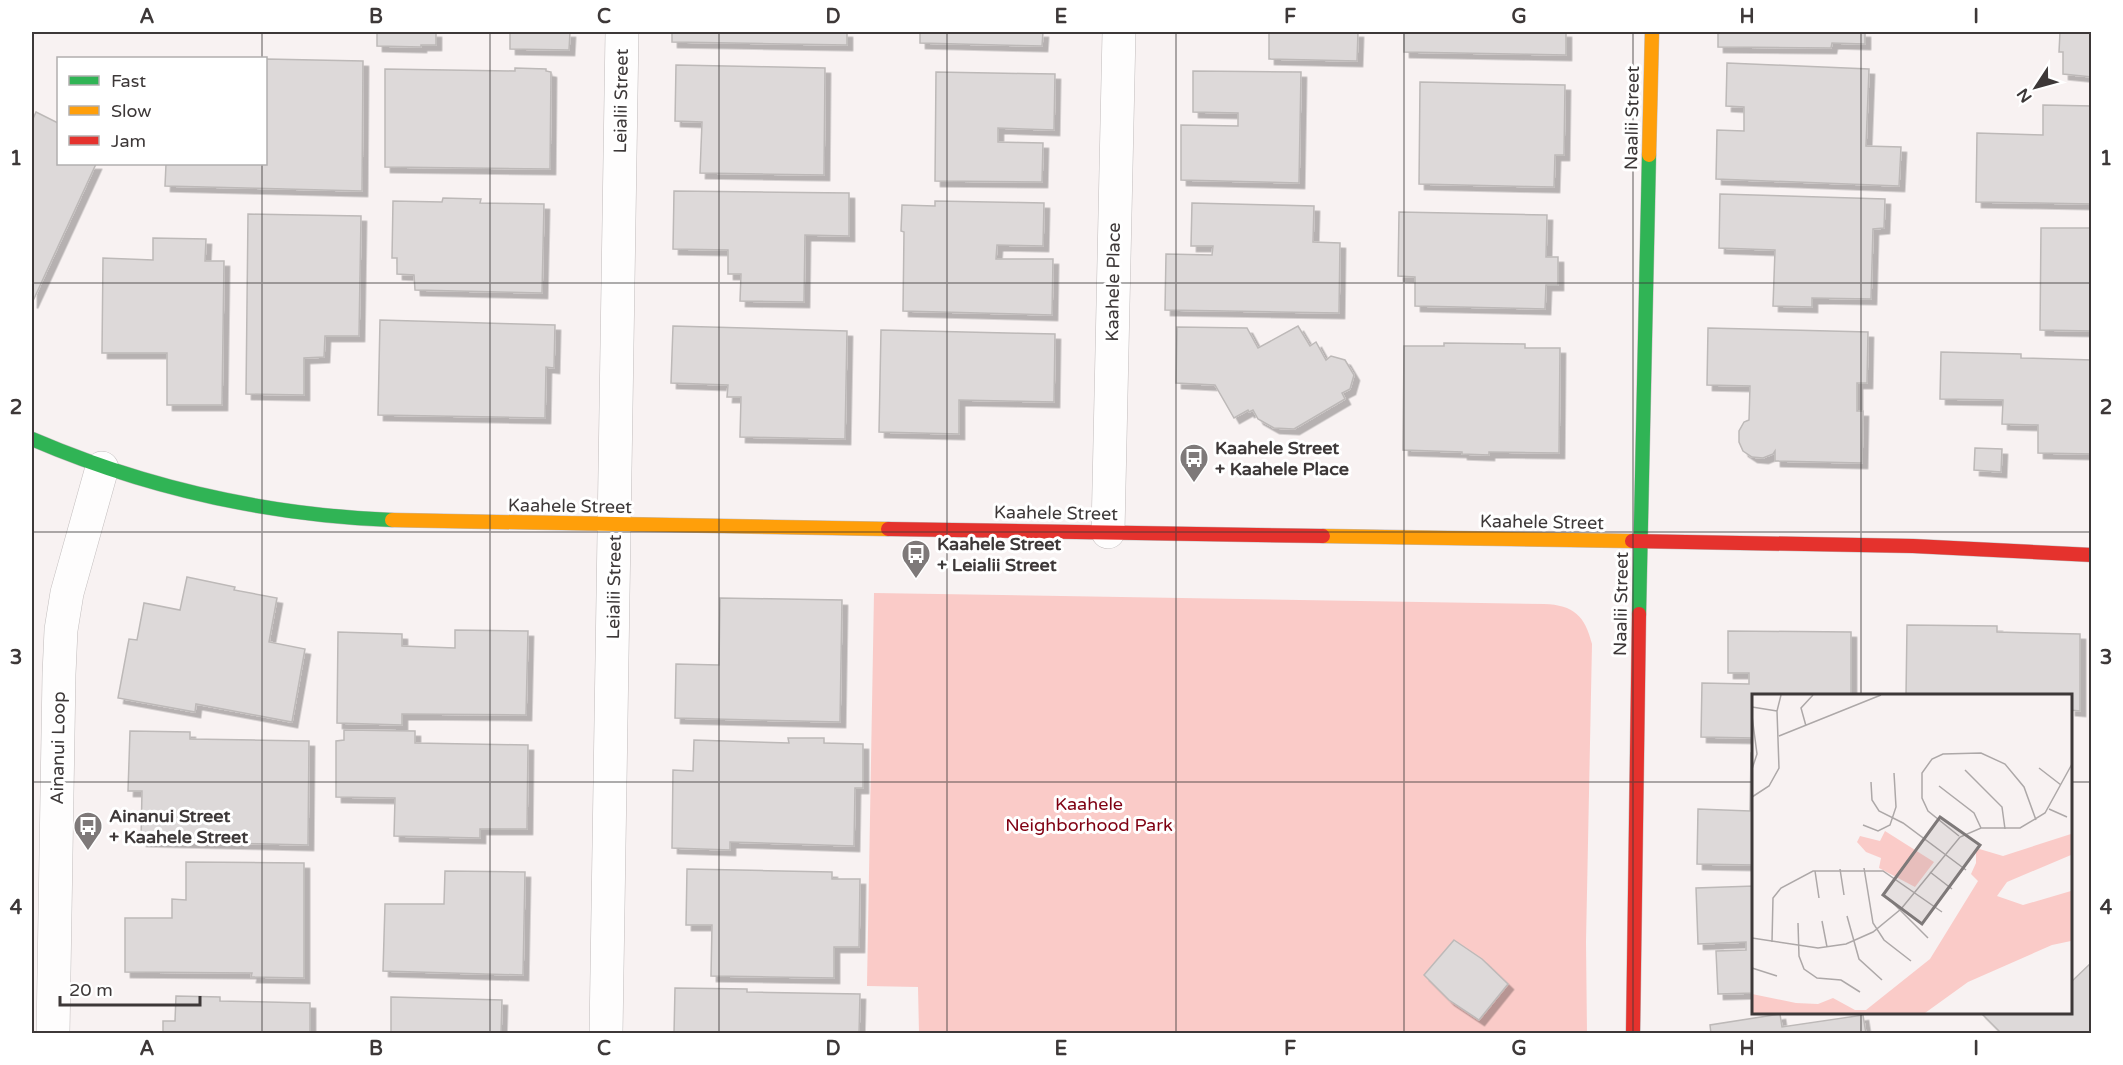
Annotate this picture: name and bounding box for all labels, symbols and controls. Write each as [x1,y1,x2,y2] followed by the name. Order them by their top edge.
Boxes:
[140,5,155,29] text: A
[369,5,383,29] text: B
[597,5,611,29] text: C
[825,5,841,29] text: D
[1055,5,1068,29] text: E
[1284,5,1296,29] text: F
[1511,5,1527,29] text: G
[1739,5,1755,29] text: H
[1973,5,1979,29] text: I
[609,48,633,154] street label: Leialii Street
[57,57,267,165] legend
[2006,57,2066,117] north arrow
[1620,66,1644,170] street label: Naalii Street
[111,70,146,92] text: Fast
[2013,84,2037,106] text: N
[111,100,152,122] text: Slow
[111,130,146,152] text: Jam
[10,147,22,171] text: 1
[2100,147,2112,171] text: 1
[1101,222,1125,342] street label: Kaahele Place
[10,396,22,420] text: 2
[2100,396,2112,420] text: 2
[1215,437,1349,480] place label: Kaahele Street + Kaahele Place
[1178,442,1210,484] bus stop icon: Kaahele Street + Kaahele Place
[508,494,632,518] street label: Kaahele Street
[994,501,1118,525] street label: Kaahele Street
[1480,510,1604,534] street label: Kaahele Street
[937,533,1061,576] place label: Kaahele Street + Leialii Street
[602,534,626,640] street label: Leialii Street
[900,538,932,580] bus stop icon: Kaahele Street + Leialii Street
[1609,552,1633,656] street label: Naalii Street
[10,646,22,670] text: 3
[2100,646,2112,670] text: 3
[46,691,70,805] street label: Ainanui Loop
[1752,694,2072,1014] inset map
[1005,793,1173,836] park label: Kaahele Neighborhood Park
[109,805,248,848] place label: Ainanui Street + Kaahele Street
[72,810,104,852] bus stop icon: Ainanui Street + Kaahele Street
[10,896,23,920] text: 4
[2100,896,2113,920] text: 4
[60,969,200,1007] scale bar
[69,979,113,1001] text: 20 m
[140,1037,155,1061] text: A
[369,1037,383,1061] text: B
[597,1037,611,1061] text: C
[825,1037,841,1061] text: D
[1055,1037,1068,1061] text: E
[1284,1037,1296,1061] text: F
[1511,1037,1527,1061] text: G
[1739,1037,1755,1061] text: H
[1973,1037,1979,1061] text: I

